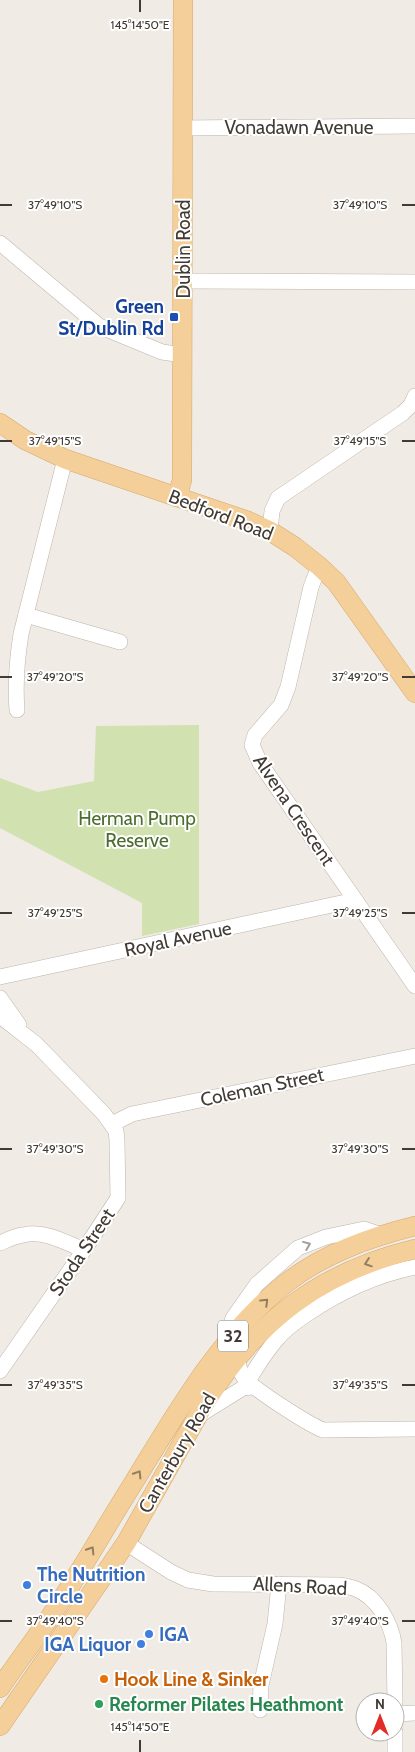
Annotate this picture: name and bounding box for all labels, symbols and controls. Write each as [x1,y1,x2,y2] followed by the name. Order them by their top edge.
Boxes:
[111,17,170,32] text: 145°14'50"E
[225,116,374,139] street label: Vonadawn Avenue
[28,197,82,212] text: 37°49'10"S
[333,197,387,212] text: 37°49'10"S
[172,200,195,298] street label: Dublin Road
[58,295,164,340] place label: Green St/Dublin Rd
[168,311,180,323] marker: Green St/Dublin Rd
[29,433,81,448] text: 37°49'15"S
[334,433,386,448] text: 37°49'15"S
[166,485,276,545] street label: Bedford Road
[26,669,84,684] text: 37°49'20"S
[331,669,389,684] text: 37°49'20"S
[248,750,340,870] street label: Alvena Crescent
[78,807,196,852] park label: Herman Pump Reserve
[27,905,83,920] text: 37°49'25"S
[332,905,388,920] text: 37°49'25"S
[122,916,234,962] street label: Royal Avenue
[198,1063,326,1111] street label: Coleman Street
[26,1141,84,1156] text: 37°49'30"S
[331,1141,389,1156] text: 37°49'30"S
[44,1203,120,1300] street label: Stoda Street
[302,1240,311,1251] one-way arrow
[364,1257,373,1267] one-way arrow
[260,1299,269,1308] one-way arrow
[218,1320,248,1352] road number: 32
[27,1377,83,1392] text: 37°49'35"S
[332,1377,388,1392] text: 37°49'35"S
[133,1389,221,1517] street label: Canterbury Road
[132,1471,142,1480] one-way arrow
[85,1546,95,1555] one-way arrow
[37,1563,145,1608] place label: The Nutrition Circle
[252,1572,348,1600] street label: Allens Road
[21,1579,33,1591] marker: The Nutrition Circle
[26,1613,84,1628] text: 37°49'40"S
[331,1613,389,1628] text: 37°49'40"S
[159,1623,189,1646] place label: IGA
[143,1628,155,1640] marker: IGA
[44,1633,132,1656] place label: IGA Liquor
[135,1638,147,1650] marker: IGA Liquor
[114,1668,269,1691] place label: Hook Line & Sinker
[98,1673,110,1685] marker: Hook Line & Sinker
[355,1692,405,1742] north arrow
[109,1693,344,1716] place label: Reformer Pilates Heathmont
[375,1695,385,1713] text: N
[93,1698,105,1710] marker: Reformer Pilates Heathmont
[111,1719,170,1734] text: 145°14'50"E

